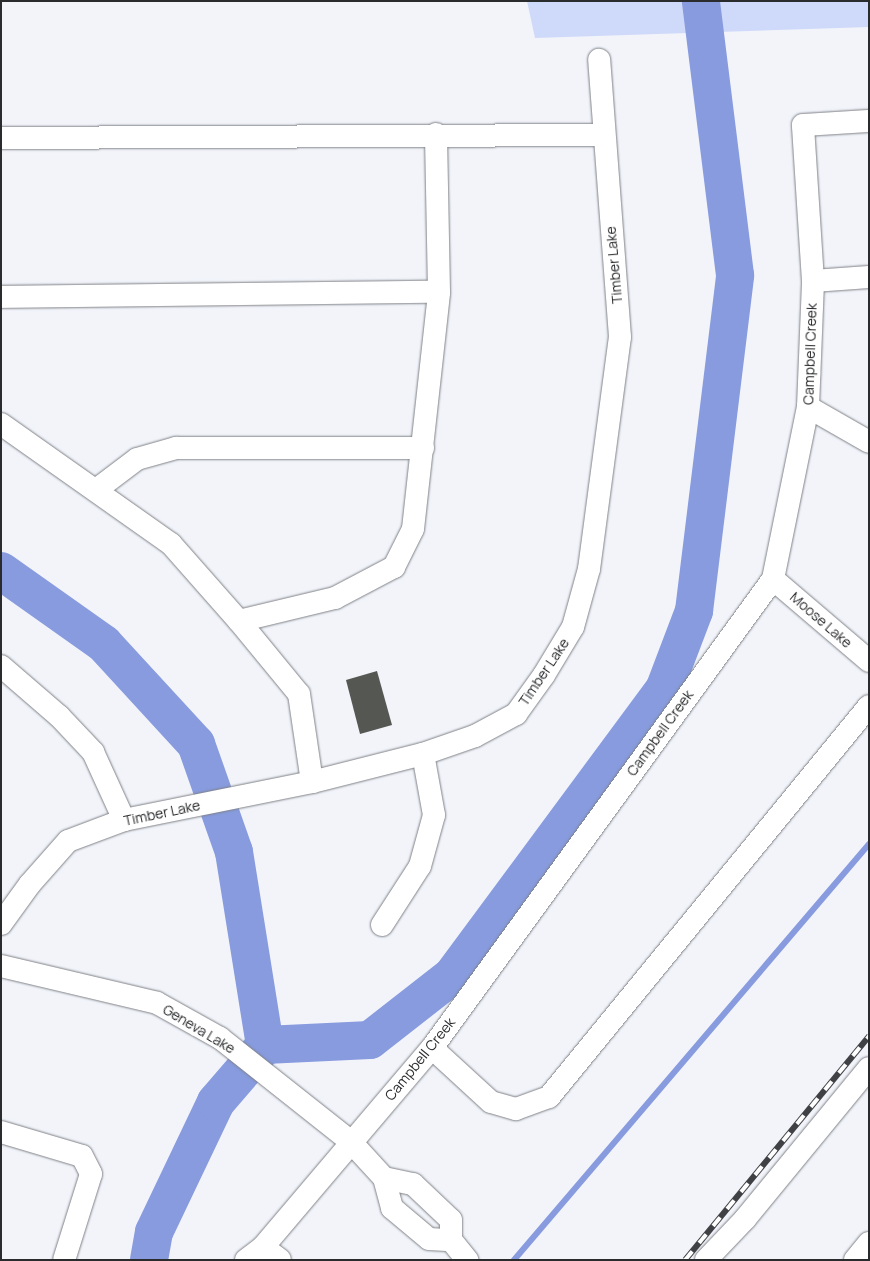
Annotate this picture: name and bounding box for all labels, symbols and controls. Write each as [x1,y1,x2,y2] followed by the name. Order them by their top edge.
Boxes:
[602,226,626,304] street label: Timber Lake
[800,303,820,405] street label: Campbell Creek
[787,589,855,651] street label: Moose Lake
[515,635,573,709] street label: Timber Lake
[623,687,697,779] street label: Campbell Creek
[122,797,202,829] street label: Timber Lake
[160,1001,238,1057] street label: Geneva Lake
[381,1014,459,1104] street label: Campbell Creek

